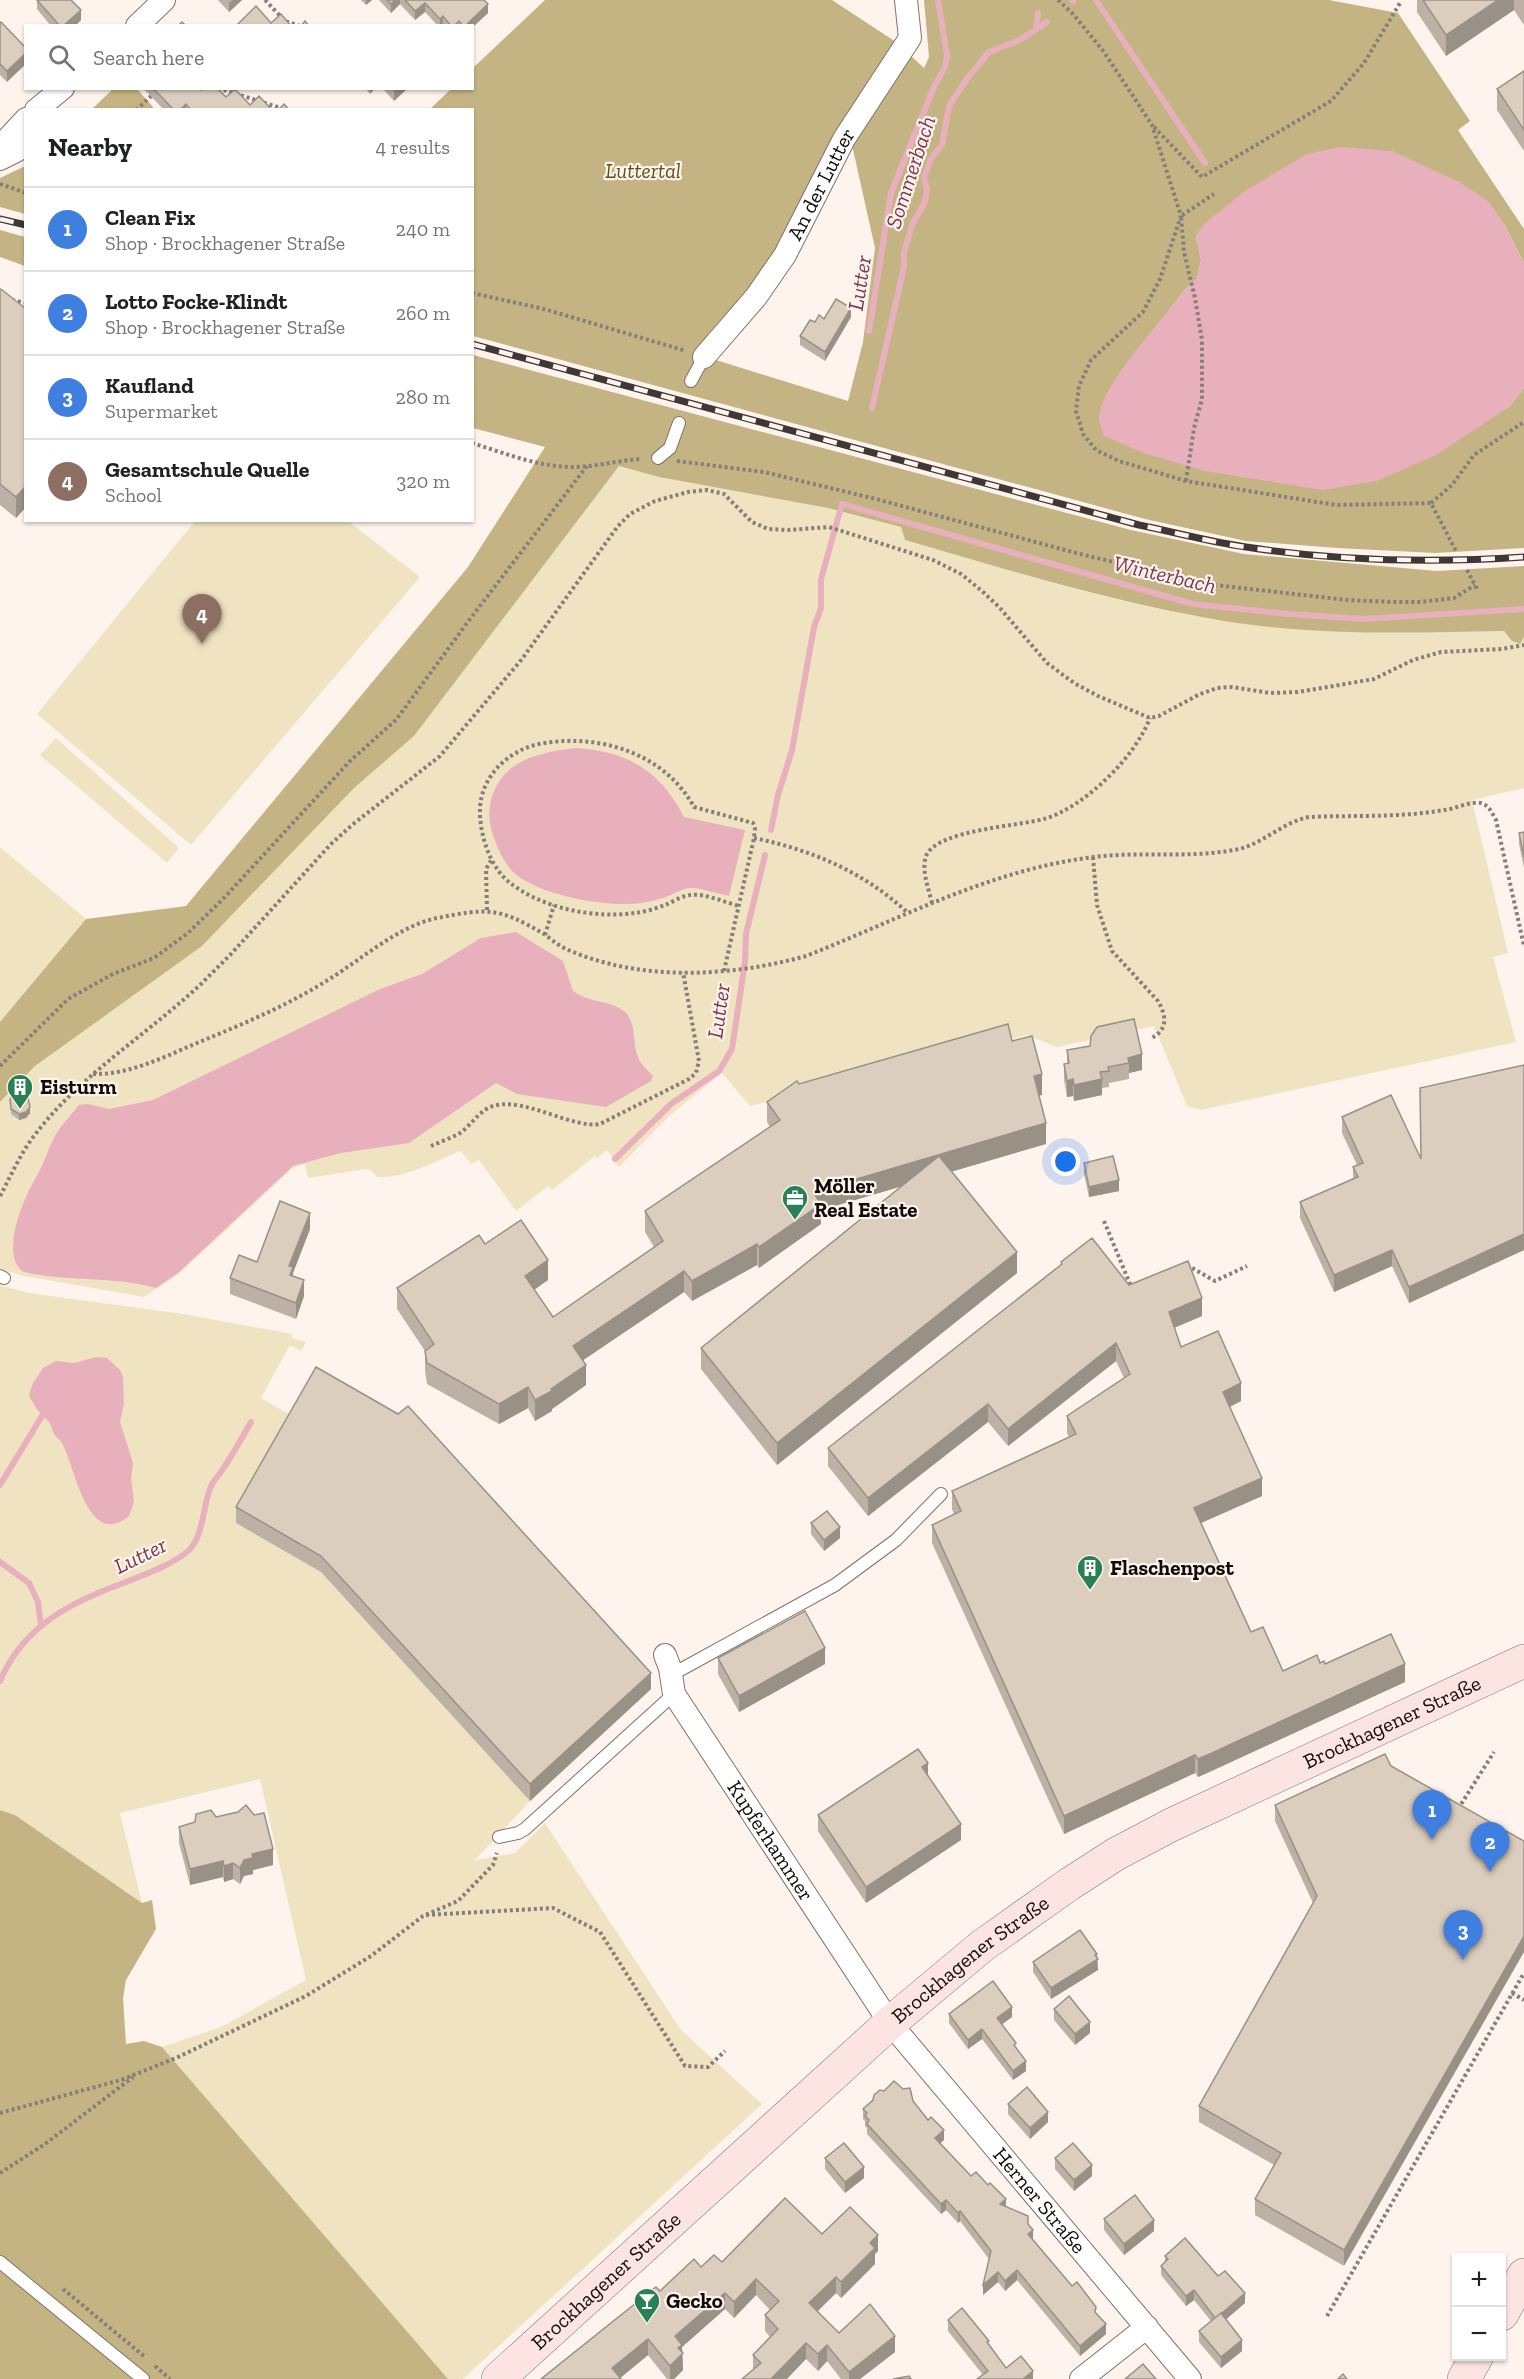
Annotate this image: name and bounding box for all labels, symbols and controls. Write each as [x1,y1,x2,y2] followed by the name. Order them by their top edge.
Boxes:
[24,24,474,90] search box
[45,41,78,74] icon: search
[93,44,204,71] text: Search here
[880,112,941,232] water label: Sommerbach
[782,123,860,244] street label: An der Lutter
[48,131,132,163] text: Nearby
[375,135,450,159] text: 4 results
[605,158,681,183] park label: Luttertal
[105,204,195,231] text: Clean Fix
[63,217,72,241] text: 1
[396,217,450,241] text: 240 m
[105,231,345,255] text: Shop · Brockhagener Straße
[842,253,877,313] water label: Lutter
[105,288,287,315] text: Lotto Focke-Klindt
[62,301,73,325] text: 2
[396,301,450,325] text: 260 m
[105,315,345,339] text: Shop · Brockhagener Straße
[105,372,194,399] text: Kaufland
[62,385,73,409] text: 3
[396,385,450,409] text: 280 m
[105,399,218,423] text: Supermarket
[105,456,309,483] text: Gesamtschule Quelle
[62,469,73,493] text: 4
[397,469,450,493] text: 320 m
[105,483,162,507] text: School
[1111,550,1219,599] water label: Winterbach
[182,594,222,644] pin: 4
[701,981,736,1040] water label: Lutter
[5,1072,35,1110] building icon: Eisturm
[40,1074,117,1099] place label: Eisturm
[1051,1147,1080,1176] your location
[814,1173,918,1222] place label: Möller Real Estate
[780,1183,810,1221] office icon: Möller Real Estate
[109,1531,171,1580] water label: Lutter
[1075,1553,1105,1591] building icon: Flaschenpost
[1110,1555,1234,1580] place label: Flaschenpost
[1299,1670,1485,1774] street label: Brockhagener Straße
[722,1776,819,1905] street label: Kupferhammer
[1412,1790,1452,1840] pin: 1
[1470,1822,1510,1872] pin: 2
[886,1890,1053,2028] street label: Brockhagener Straße
[1444,1910,1482,1960] pin: 3
[988,2142,1092,2258] street label: Herner Straße
[526,2206,686,2355] street label: Brockhagener Straße
[1452,2253,1506,2361] map controls
[1452,2253,1506,2307] button: +
[632,2286,662,2324] bar icon: Gecko
[666,2288,723,2313] place label: Gecko
[1452,2307,1506,2361] button: −

